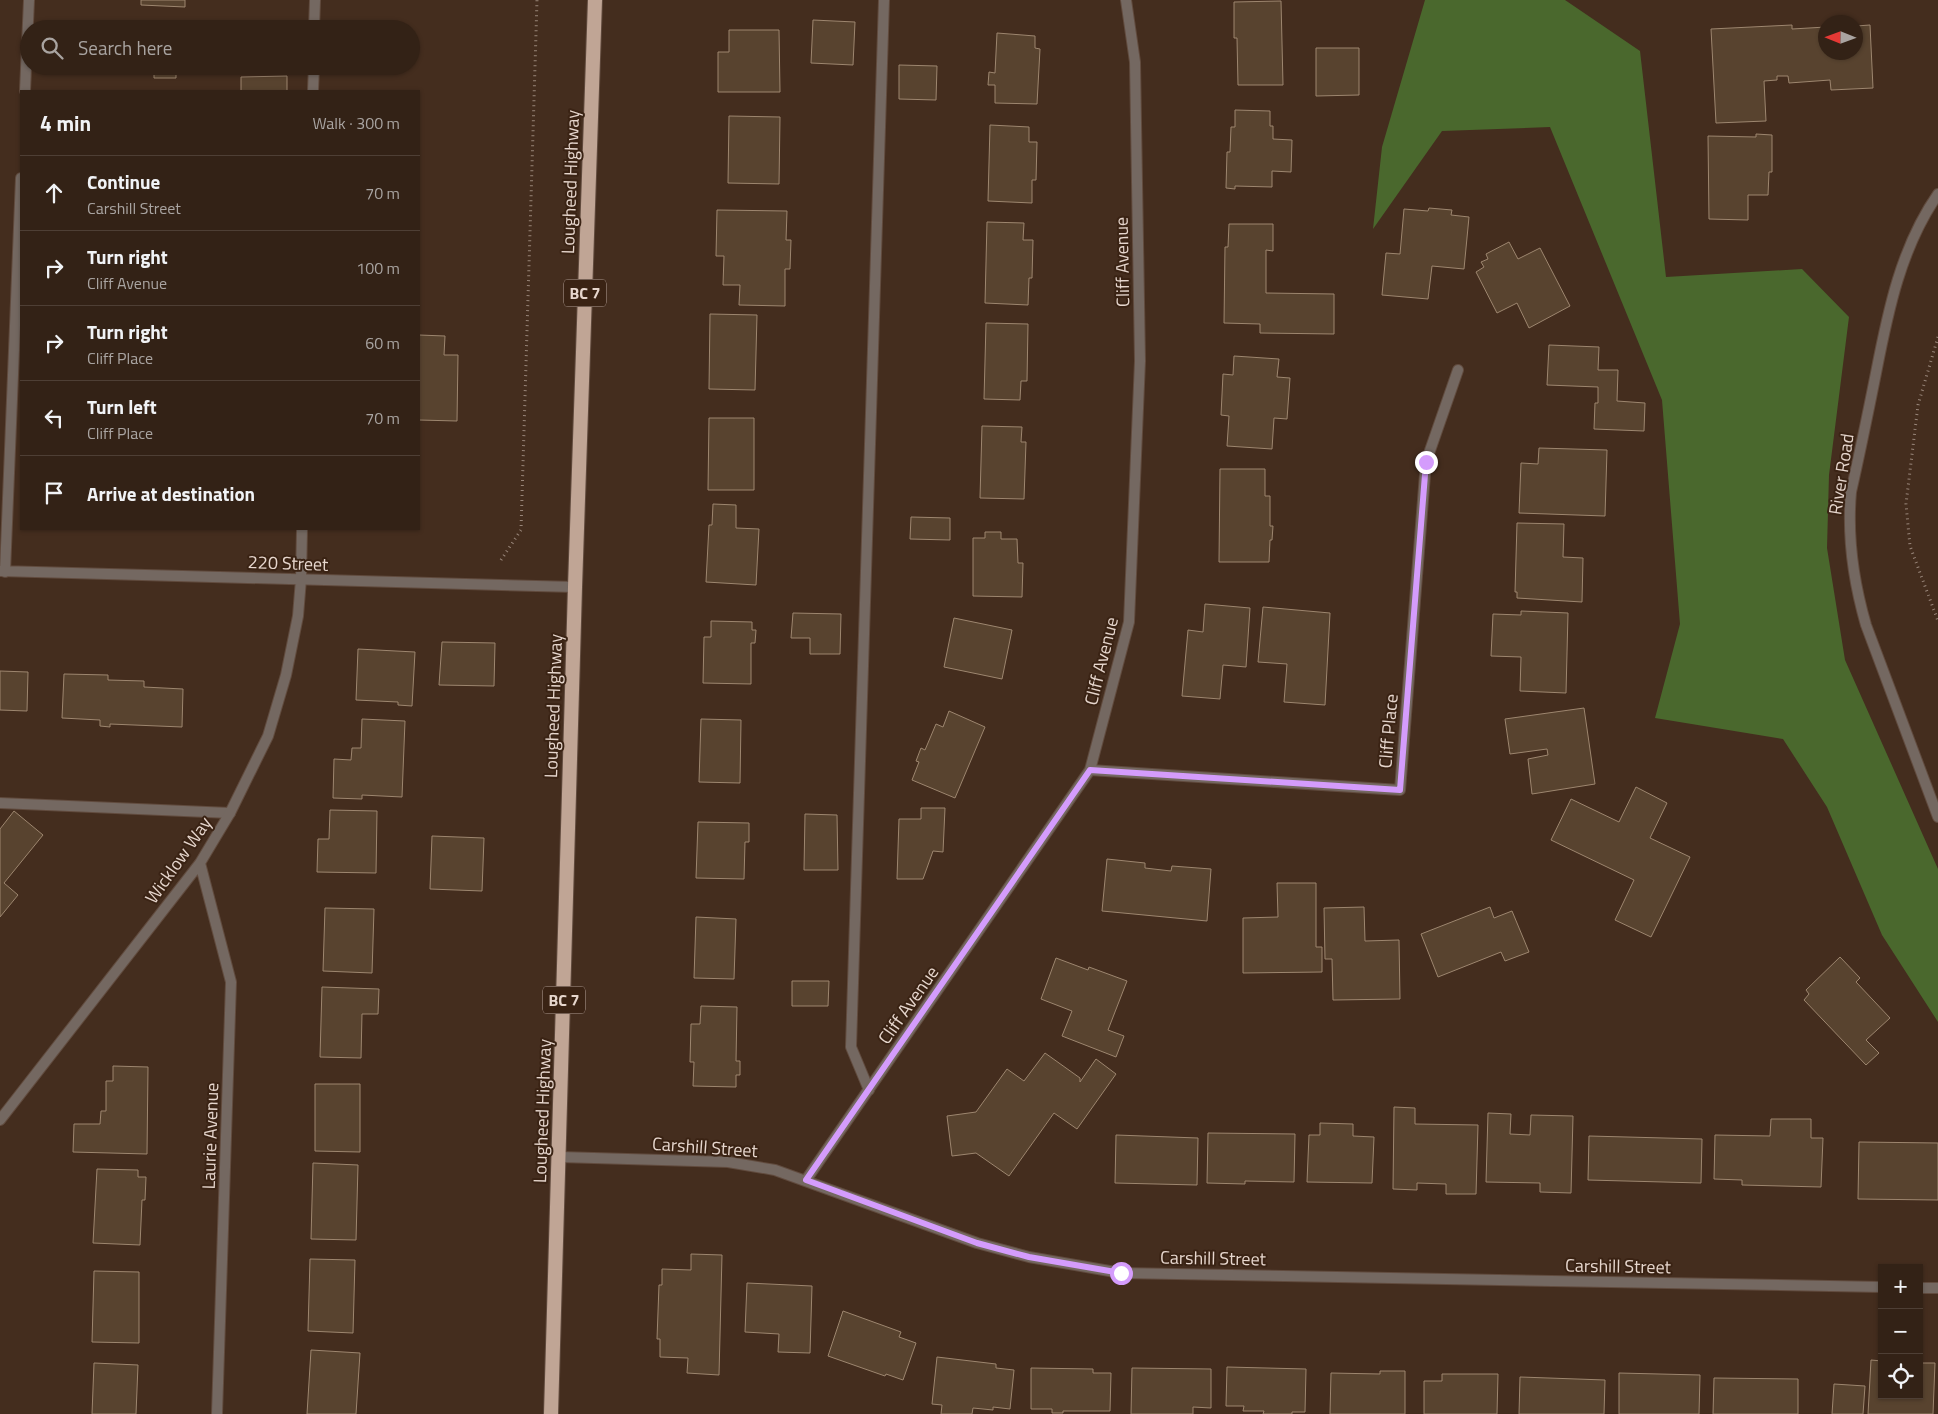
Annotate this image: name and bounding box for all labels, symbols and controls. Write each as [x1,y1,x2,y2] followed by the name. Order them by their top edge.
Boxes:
[1818,15,1863,60] north arrow
[20,20,420,75] search box
[78,33,172,62] text: Search here
[38,34,66,62] icon: search
[40,107,91,139] text: 4 min
[554,109,586,255] street label: Lougheed Highway
[312,111,400,135] text: Walk · 300 m
[87,167,160,196] text: Continue
[40,179,68,207] icon: ahead
[365,181,400,205] text: 70 m
[87,196,181,220] text: Carshill Street
[1108,217,1136,307] street label: Cliff Avenue
[87,242,168,271] text: Turn right
[40,254,68,282] icon: right
[356,256,400,280] text: 100 m
[87,271,167,295] text: Cliff Avenue
[564,280,606,306] road number: BC 7
[87,317,168,346] text: Turn right
[40,329,68,357] icon: right
[365,331,400,355] text: 60 m
[87,346,153,370] text: Cliff Place
[87,392,157,421] text: Turn left
[40,404,68,432] icon: left
[365,406,400,430] text: 70 m
[87,421,153,445] text: Cliff Place
[1821,432,1861,516] street label: River Road
[1415,451,1438,474] route end
[40,479,68,507] icon: arrive
[87,479,255,508] text: Arrive at destination
[247,548,329,578] street label: 220 Street
[1077,614,1125,708] street label: Cliff Avenue
[537,633,569,779] street label: Lougheed Highway
[1371,693,1405,769] street label: Cliff Place
[138,811,218,909] street label: Wicklow Way
[871,960,945,1050] street label: Cliff Avenue
[543,986,585,1014] road number: BC 7
[526,1038,558,1184] street label: Lougheed Highway
[195,1082,225,1190] street label: Laurie Avenue
[651,1130,759,1164] street label: Carshill Street
[1160,1244,1267,1272] street label: Carshill Street
[1565,1252,1672,1280] street label: Carshill Street
[1110,1262,1133,1285] route start
[1878,1264,1923,1399] map controls
[1878,1264,1923,1309] button: +
[1878,1309,1923,1354] button: −
[1878,1354,1923,1399] button: locate

